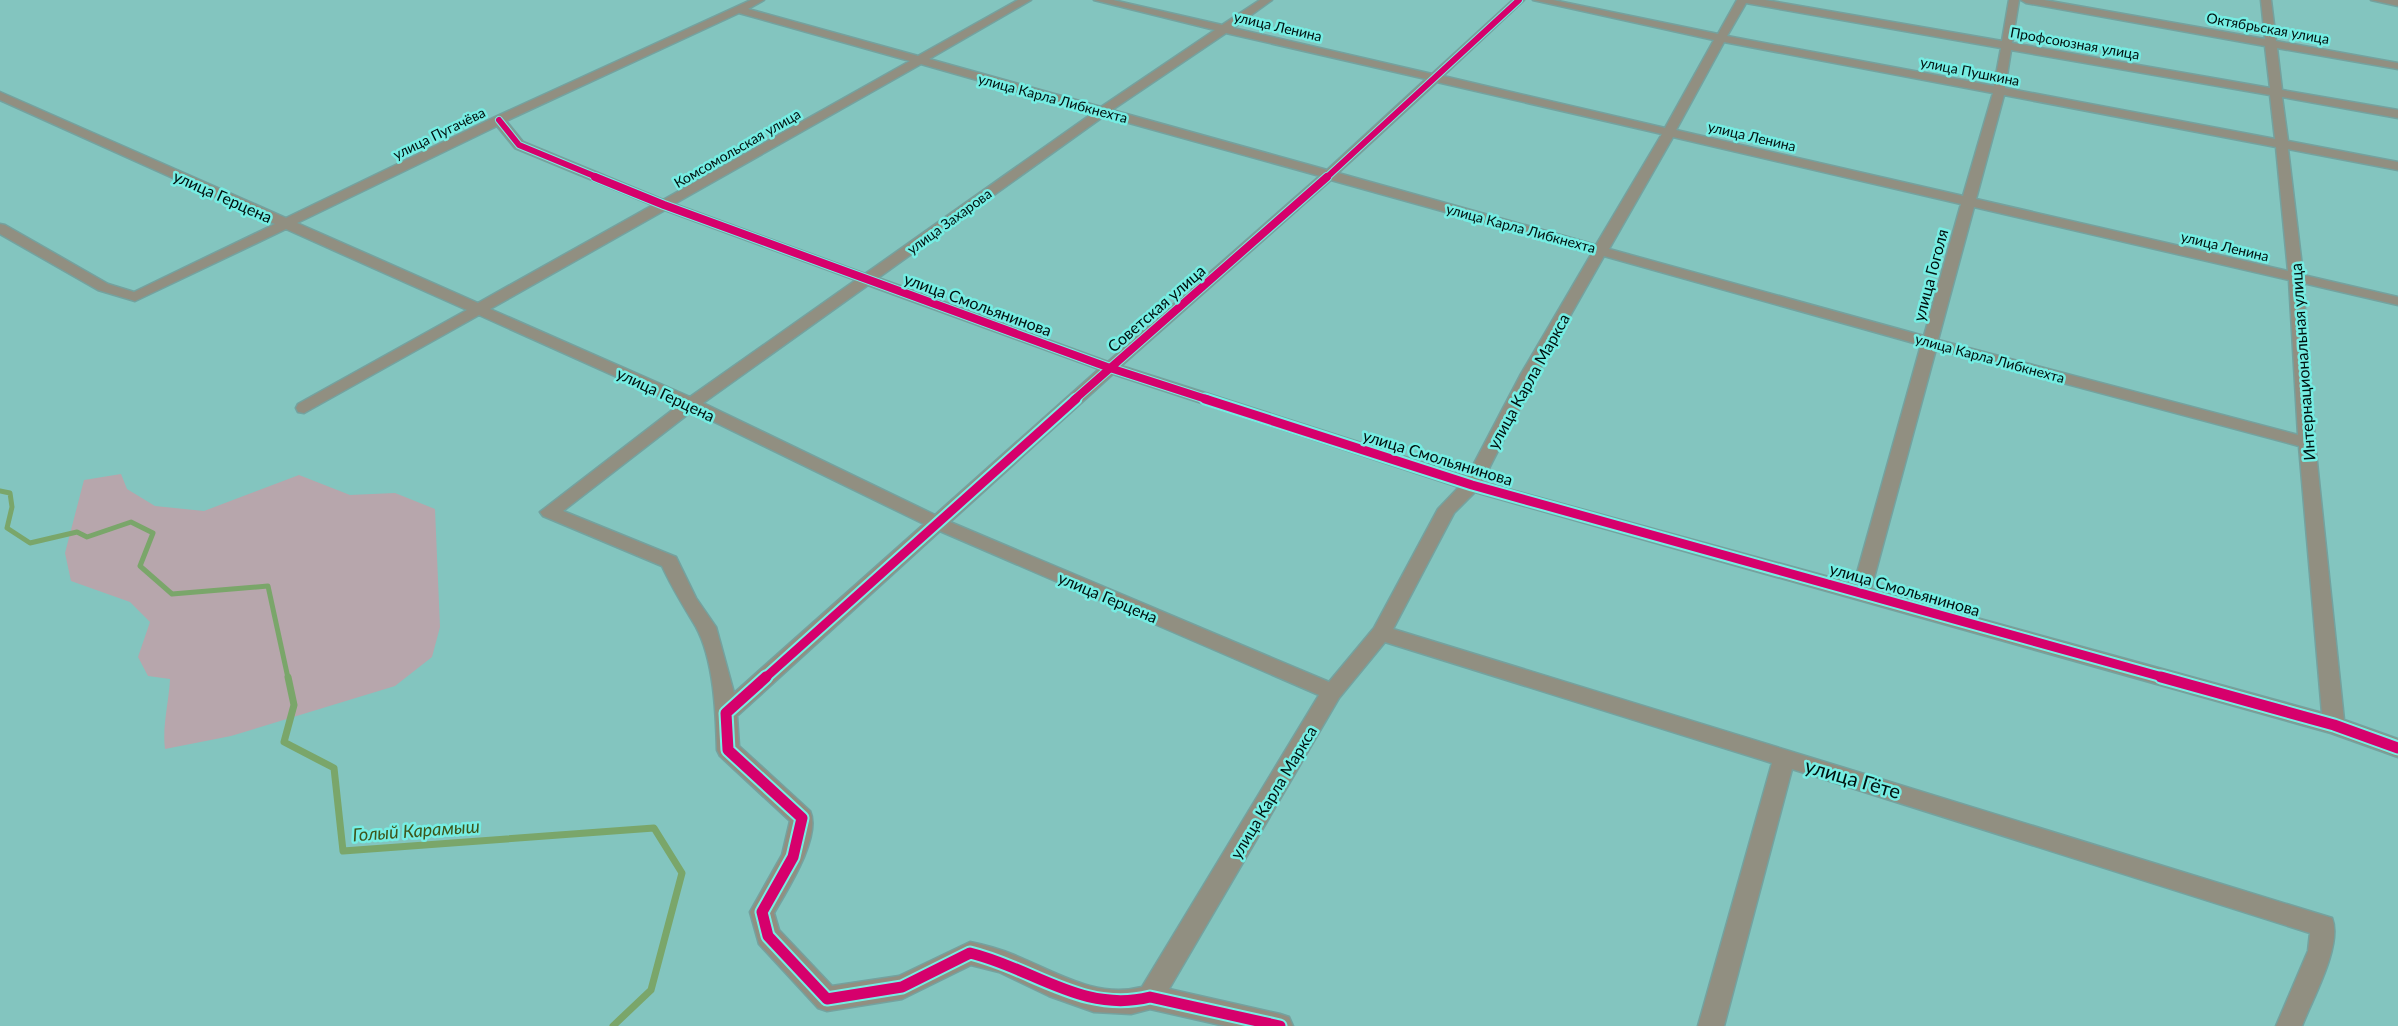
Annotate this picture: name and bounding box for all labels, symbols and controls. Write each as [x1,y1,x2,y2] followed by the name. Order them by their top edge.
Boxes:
[1232,8,1324,44] street label: улица Ленина
[2205,9,2331,47] street label: Октябрьская улица
[2009,23,2141,63] street label: Профсоюзная улица
[1919,53,2021,89] street label: улица Пушкина
[976,70,1130,126] street label: улица Карла Либкнехта
[390,103,488,163] street label: улица Пугачёва
[671,105,803,191] street label: Комсомольская улица
[1706,118,1798,154] street label: улица Ленина
[171,166,275,226] street label: улица Герцена
[903,185,995,257] street label: улица Захарова
[1444,200,1598,256] street label: улица Карла Либкнехта
[1909,227,1951,323] street label: улица Гоголя
[2179,228,2271,264] street label: улица Ленина
[1103,260,1209,356] street label: Советская улица
[2286,263,2318,461] street label: Интернациональная улица
[902,268,1054,340] street label: улица Смольянинова
[1483,310,1573,452] street label: улица Карла Маркса
[1913,330,2067,386] street label: улица Карла Либкнехта
[614,363,718,425] street label: улица Герцена
[1361,425,1515,489] street label: улица Смольянинова
[1828,558,1982,620] street label: улица Смольянинова
[1056,568,1160,626] street label: улица Герцена
[1226,722,1320,862] street label: улица Карла Маркса
[1802,753,1904,803] street label: улица Гёте
[352,815,480,845] water label: Голый Карамыш

